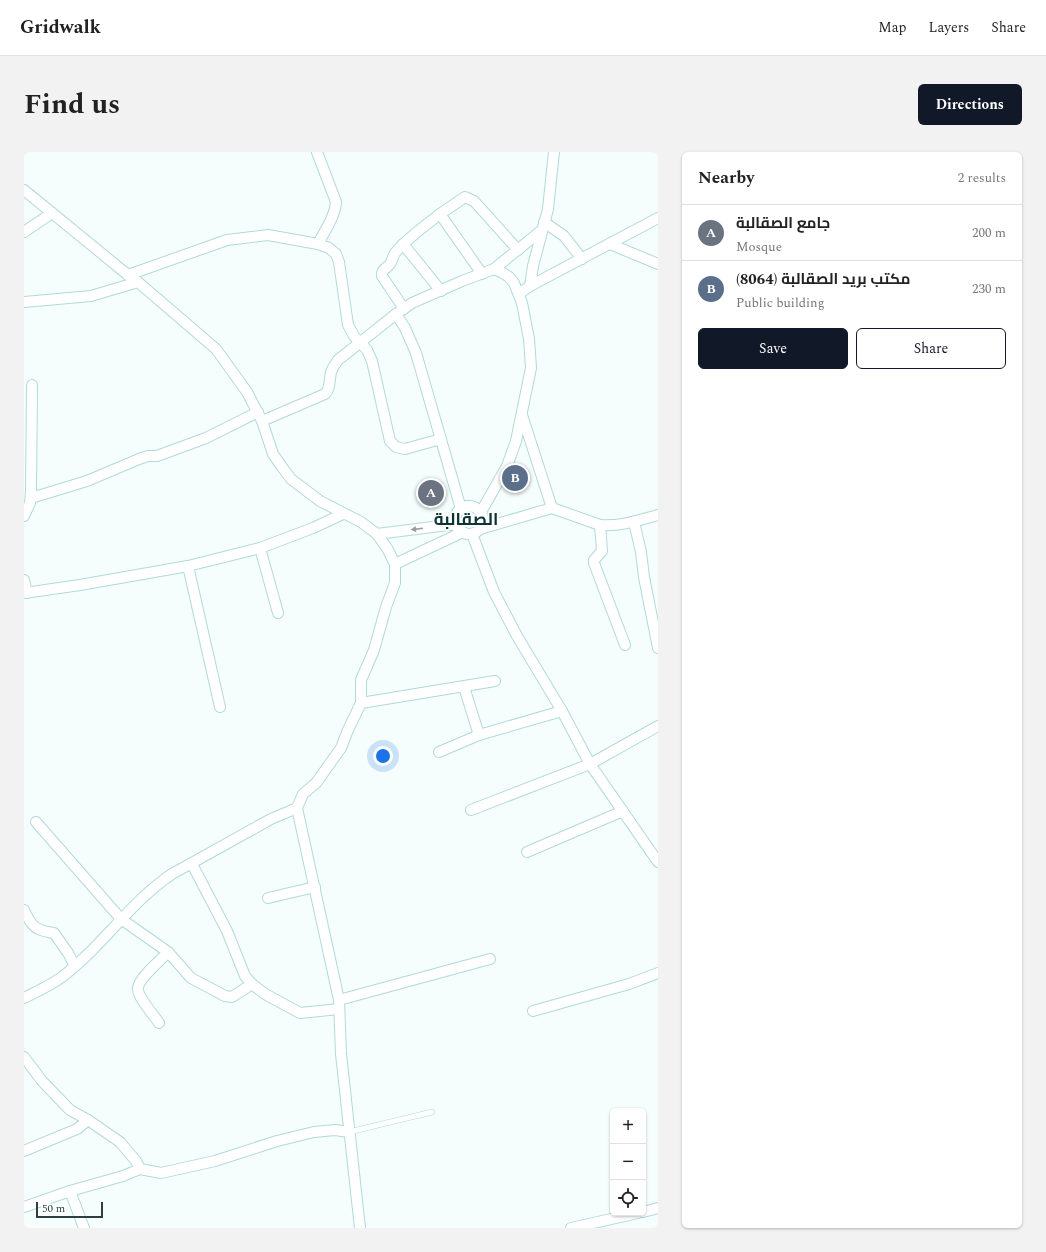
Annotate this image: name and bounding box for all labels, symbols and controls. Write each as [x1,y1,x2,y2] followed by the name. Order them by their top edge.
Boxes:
[20,13,101,42] text: Gridwalk
[878,17,907,38] text: Map
[929,17,969,38] text: Layers
[991,17,1026,38] text: Share
[24,83,120,126] text: Find us
[918,84,1022,125] button: Directions
[698,165,754,191] text: Nearby
[958,168,1006,188] text: 2 results
[736,212,830,235] text: جامع الصقالبة
[706,223,716,243] text: A
[972,223,1006,243] text: 200 m
[736,237,782,257] text: Mosque
[736,268,910,291] text: مكتب بريد الصقالبة (8064)
[706,279,716,299] text: B
[972,279,1006,299] text: 230 m
[736,293,825,313] text: Public building
[698,328,848,369] button: Save
[856,328,1006,369] button: Share
[502,463,528,493] pin: B
[418,478,444,508] pin: A
[434,507,498,533] district label: الصقالبة
[411,526,423,532] one-way arrow
[373,746,393,766] your location
[610,1108,646,1216] map controls
[610,1108,646,1144] button: +
[610,1144,646,1180] button: −
[610,1180,646,1216] button: locate
[36,1200,103,1219] scale bar
[42,1200,65,1217] text: 50 m

